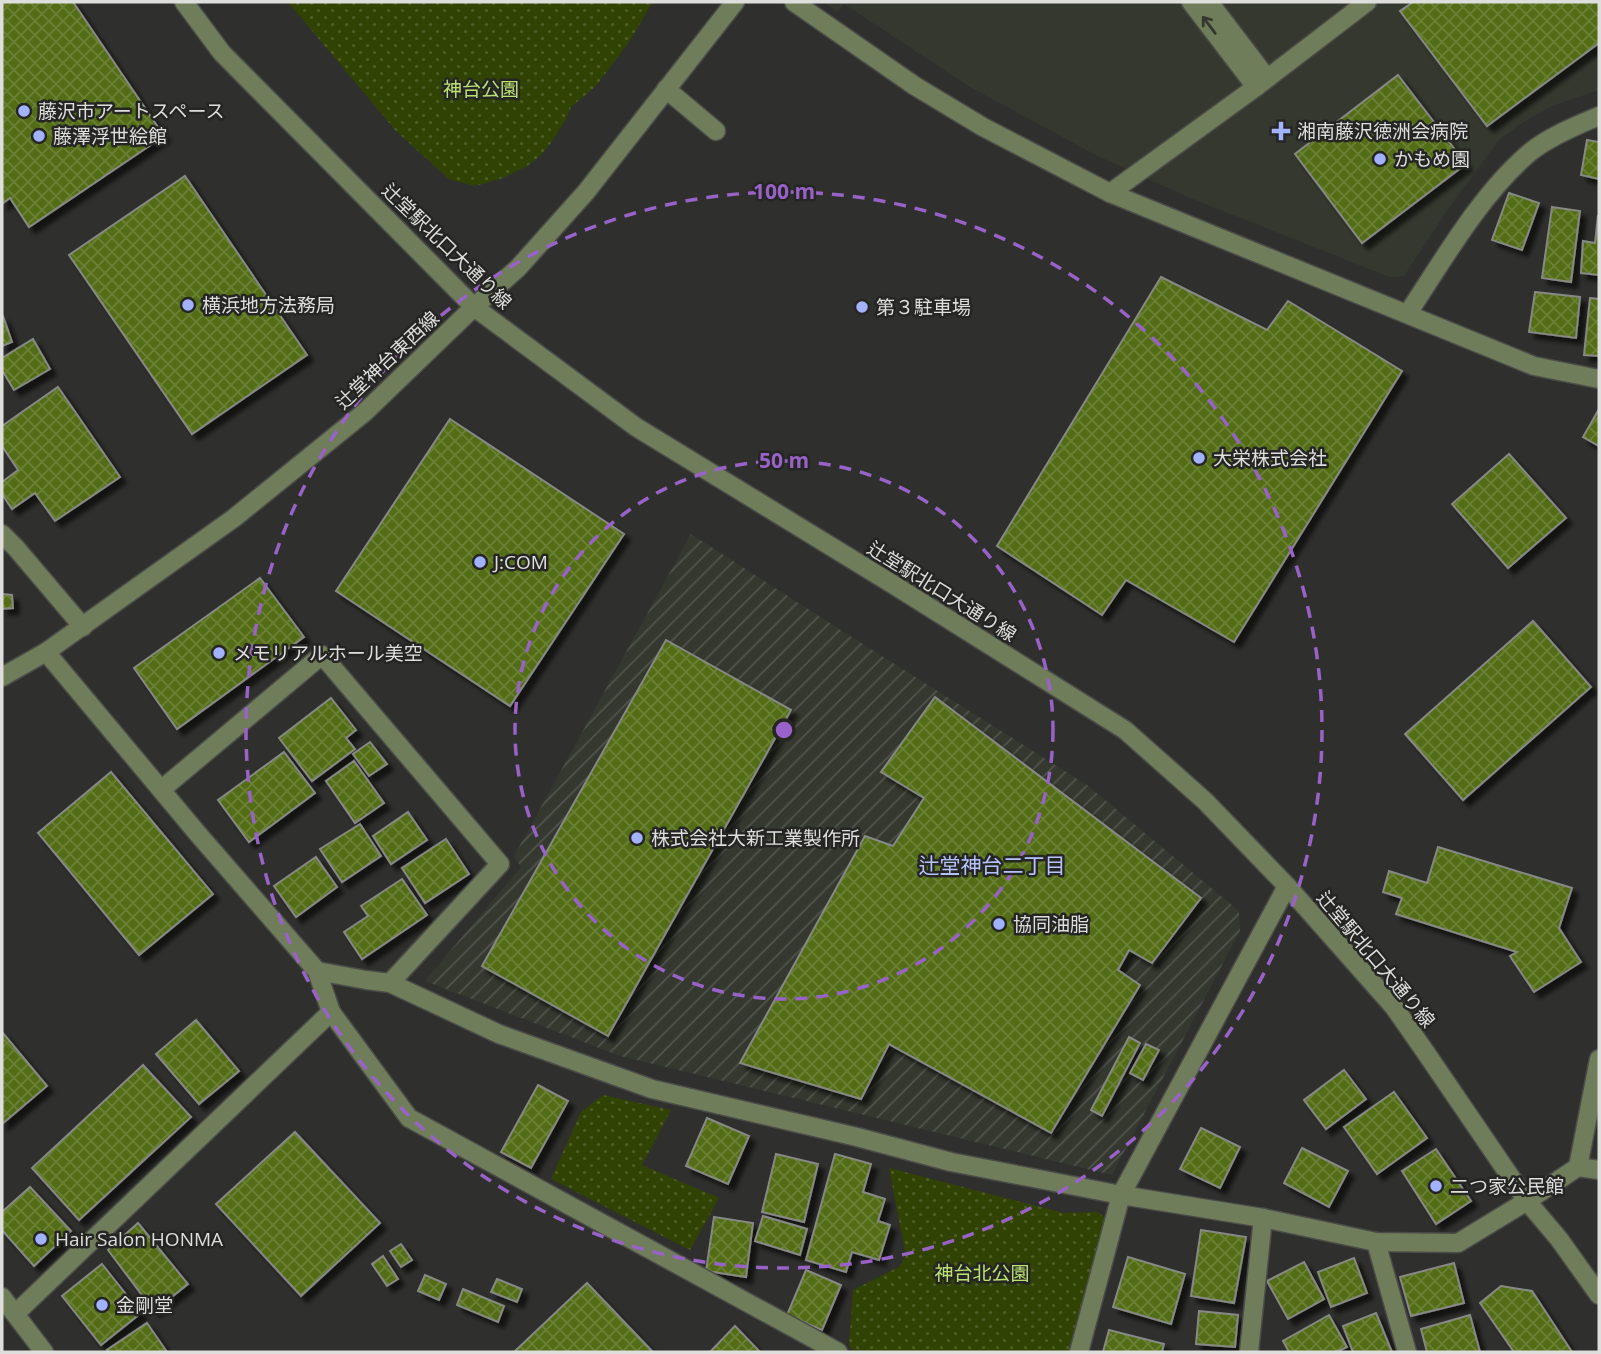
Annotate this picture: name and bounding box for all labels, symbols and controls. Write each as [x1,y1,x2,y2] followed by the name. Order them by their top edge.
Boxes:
[1201,16,1216,34] one-way arrow
[443,76,519,102] park label: 神台公園
[38,98,225,124] place label: 藤沢市アートスペース
[16,103,32,119] marker: 藤沢市アートスペース
[1297,118,1468,144] place label: 湘南藤沢徳洲会病院
[1271,121,1291,141] marker: 湘南藤沢徳洲会病院
[53,123,167,149] place label: 藤澤浮世絵館
[31,128,47,144] marker: 藤澤浮世絵館
[1394,146,1470,172] place label: かもめ園
[1372,151,1388,167] marker: かもめ園
[376,177,518,315] street label: 辻堂駅北口大通り線
[753,177,815,205] text: 100 m
[202,292,335,318] place label: 横浜地方法務局
[876,294,971,320] place label: 第３駐車場
[180,297,196,313] marker: 横浜地方法務局
[854,299,870,315] marker: 第３駐車場
[329,305,445,415] street label: 辻堂神台東西線
[1213,445,1327,471] place label: 大栄株式会社
[759,446,809,474] text: 50 m
[1191,450,1207,466] marker: 大栄株式会社
[863,535,1021,647] street label: 辻堂駅北口大通り線
[492,549,548,575] place label: J:COM
[472,554,488,570] marker: J:COM
[233,640,423,666] place label: メモリアルホール美空
[211,645,227,661] marker: メモリアルホール美空
[772,718,796,742] centre of rings
[651,825,860,851] place label: 株式会社大新工業製作所
[629,830,645,846] marker: 株式会社大新工業製作所
[919,851,1066,879] district label: 辻堂神台二丁目
[1311,885,1441,1033] street label: 辻堂駅北口大通り線
[1013,911,1089,937] place label: 協同油脂
[991,916,1007,932] marker: 協同油脂
[1450,1173,1564,1199] place label: 二つ家公民館
[1428,1178,1444,1194] marker: 二つ家公民館
[55,1226,223,1252] place label: Hair Salon HONMA
[33,1231,49,1247] marker: Hair Salon HONMA
[934,1260,1030,1286] park label: 神台北公園
[116,1292,173,1318] place label: 金剛堂
[94,1297,110,1313] marker: 金剛堂

